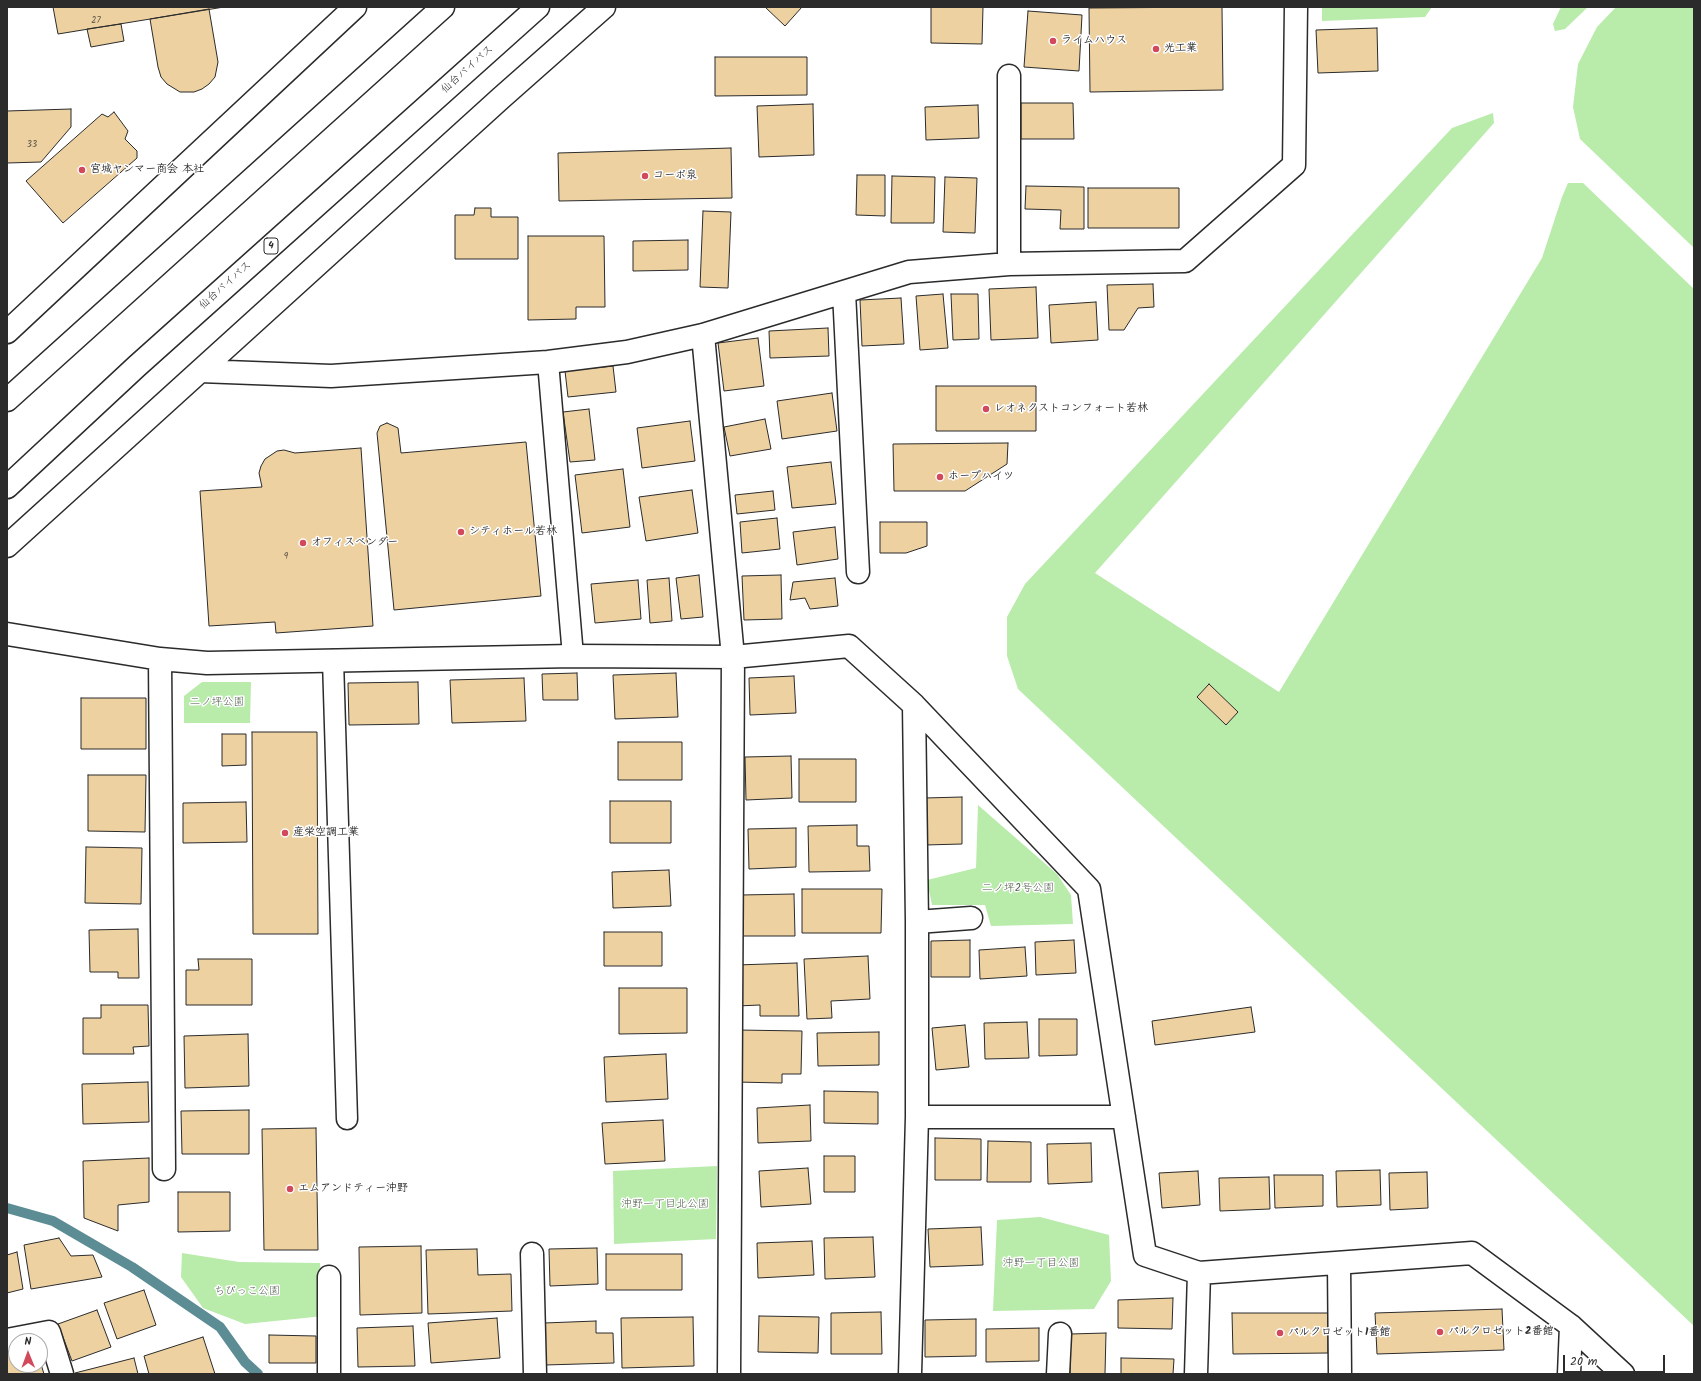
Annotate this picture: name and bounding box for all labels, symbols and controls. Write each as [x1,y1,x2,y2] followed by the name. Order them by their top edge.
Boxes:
[91,16,101,26] house number: 27
[1061,34,1127,48] place label: ライムハウス
[1048,36,1058,46] marker: ライムハウス
[1164,42,1197,56] place label: 光工業
[439,43,497,97] street label: 仙台バイパス
[1151,44,1161,54] marker: 光工業
[27,140,37,150] house number: 33
[90,163,204,177] place label: 宮城ヤンマー商会 本社
[77,165,87,175] marker: 宮城ヤンマー商会 本社
[653,169,697,183] place label: コーポ泉
[640,171,650,181] marker: コーポ泉
[264,238,278,254] road number: 4
[197,259,255,313] street label: 仙台バイパス
[994,402,1148,416] place label: レオネクストコンフォート若林
[981,404,991,414] marker: レオネクストコンフォート若林
[948,470,1014,484] place label: ホープハイツ
[935,472,945,482] marker: ホープハイツ
[469,525,557,539] place label: シティホール若林
[456,527,466,537] marker: シティホール若林
[311,536,398,550] place label: オフィスベンダー
[298,538,308,548] marker: オフィスベンダー
[284,552,288,562] house number: 9
[190,696,244,710] park label: 二ノ坪公園
[293,826,359,840] place label: 産栄空調工業
[280,828,290,838] marker: 産栄空調工業
[982,882,1054,896] park label: 二ノ坪2号公園
[298,1182,408,1196] place label: エムアンドティー沖野
[285,1184,295,1194] marker: エムアンドティー沖野
[621,1198,709,1212] park label: 沖野一丁目北公園
[1003,1257,1079,1271] park label: 沖野一丁目公園
[214,1285,280,1299] park label: ちびっこ公園
[1448,1325,1553,1339] place label: パルクロゼット2番館
[1288,1326,1390,1340] place label: パルクロゼット1番館
[1435,1327,1445,1337] marker: パルクロゼット2番館
[1275,1328,1285,1338] marker: パルクロゼット1番館
[8,1333,48,1373] north arrow
[24,1333,31,1351] text: N
[1565,1347,1667,1373] scale bar
[1570,1352,1597,1371] text: 20 m

